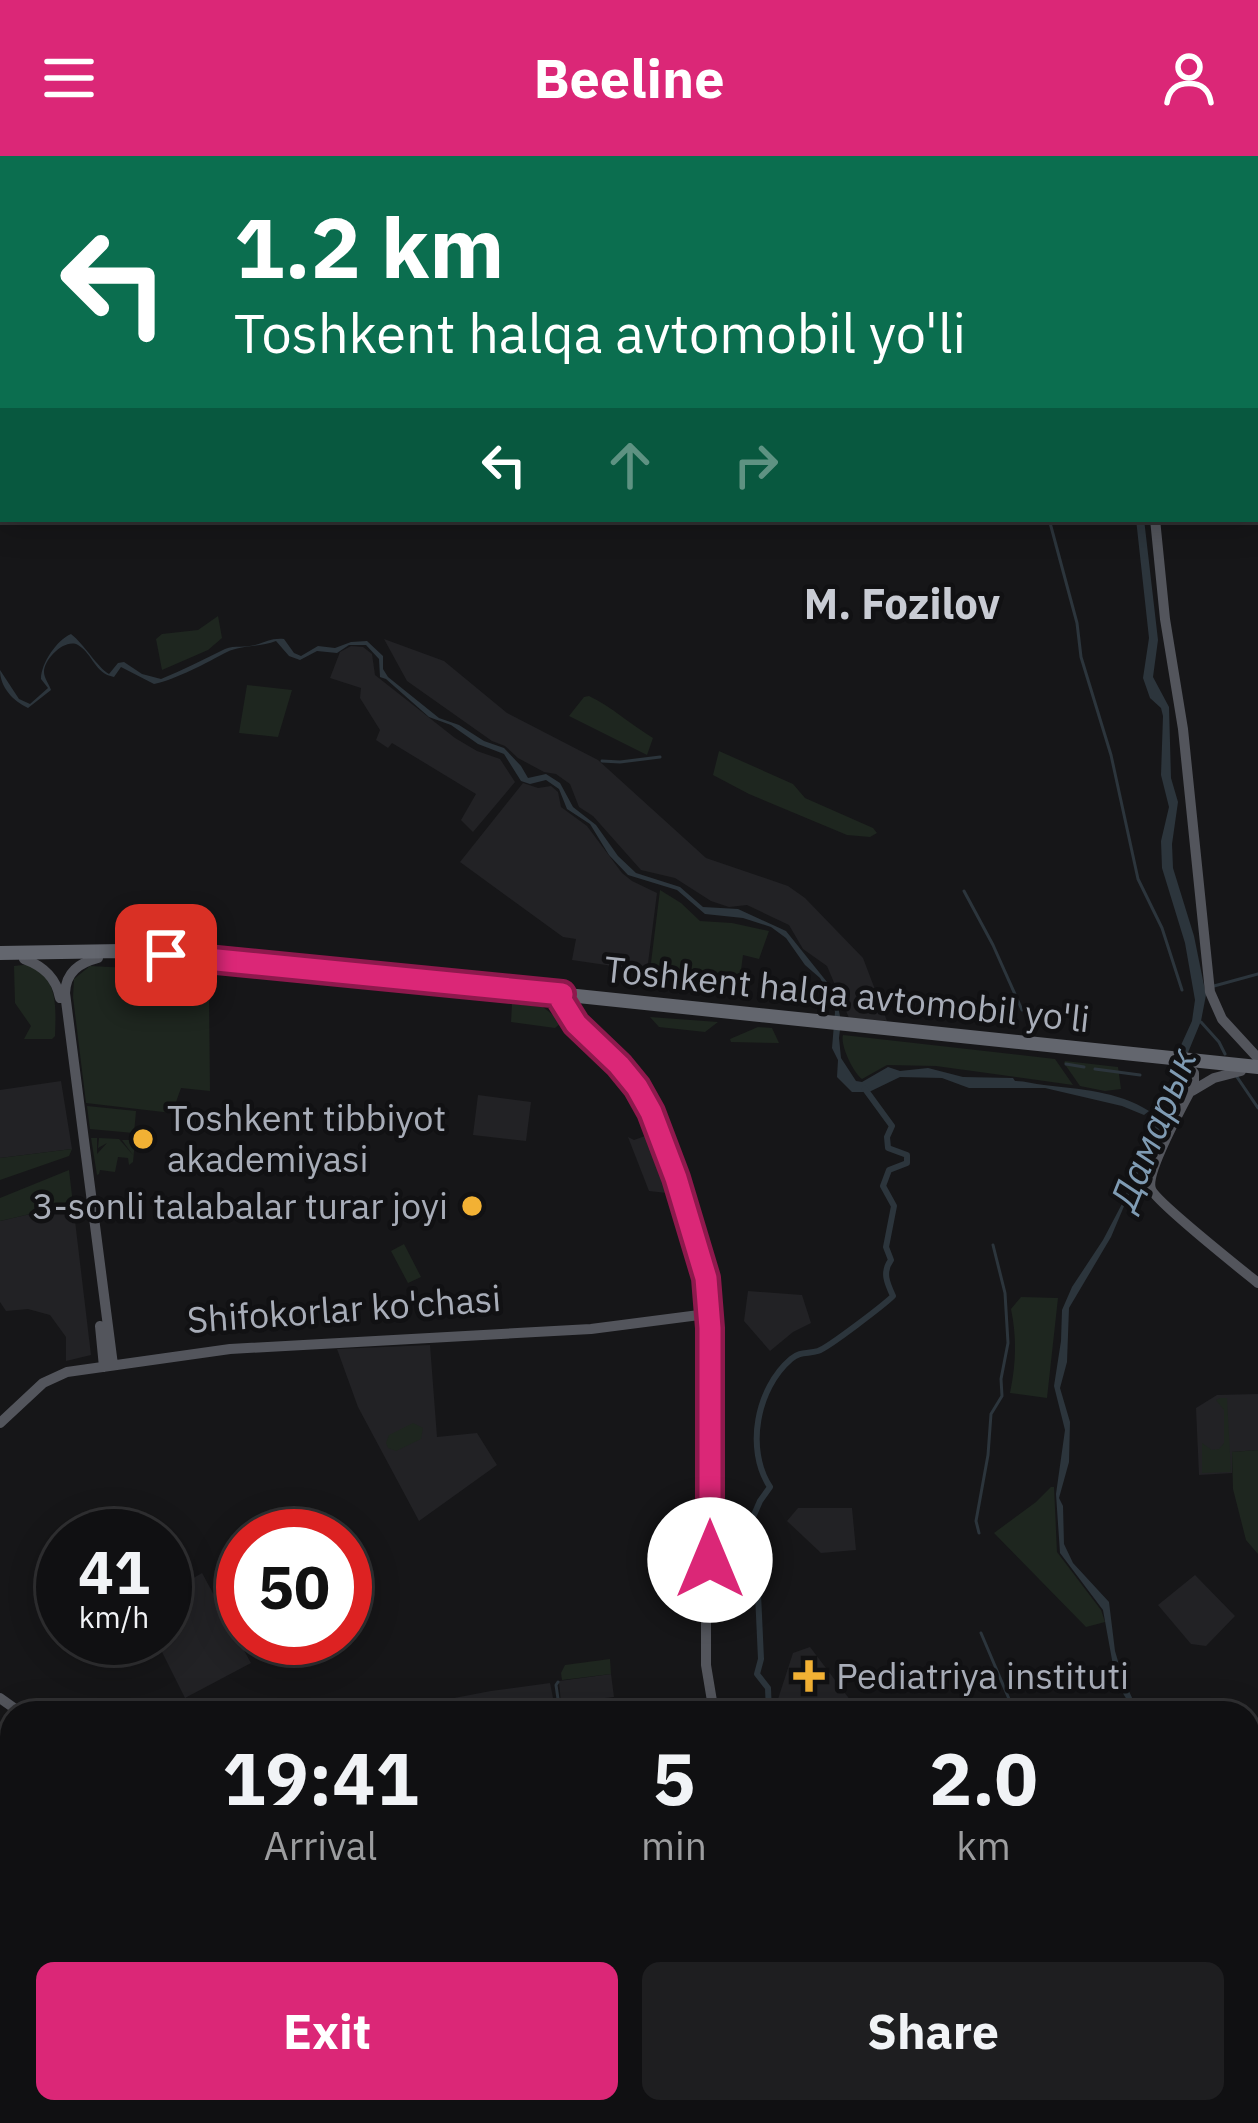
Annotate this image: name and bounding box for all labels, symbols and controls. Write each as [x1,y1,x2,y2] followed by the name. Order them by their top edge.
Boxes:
[533,43,725,113] text: Beeline
[36,45,102,111] icon: menu
[1156,45,1222,111] icon: person
[234,192,504,301] text: 1.2 km
[36,204,192,360] icon: left
[234,298,966,368] text: Toshkent halqa avtomobil yo'li
[471,432,537,498] icon: left
[597,432,663,498] icon: ahead
[723,432,789,498] icon: right
[804,576,1001,631] district label: M. Fozilov
[115,904,217,1006] pin
[133,922,199,988] icon: arrive
[602,945,1092,1042] street label: Toshkent halqa avtomobil yo'li
[1096,1040,1208,1220] water label: Дамарык
[167,1094,446,1182] place label: Toshkent tibbiyot akademiyasi
[130,1126,156,1152] marker: Toshkent tibbiyot akademiyasi
[32,1182,448,1229] place label: 3-sonli talabalar turar joyi
[459,1193,485,1219] marker: 3-sonli talabalar turar joyi
[185,1274,503,1343] street label: Shifokorlar ko'chasi
[647,1497,773,1623] position arrow
[216,1509,372,1665] speed limit sign: 50
[78,1532,150,1611] text: 41
[79,1597,149,1636] text: km/h
[836,1652,1129,1699] place label: Pediatriya instituti
[793,1660,825,1692] marker: Pediatriya instituti
[222,1731,419,1825] text: 19:41
[652,1731,696,1825] text: 5
[929,1731,1038,1825] text: 2.0
[264,1820,377,1871] text: Arrival
[641,1820,707,1871] text: min
[956,1820,1011,1871] text: km
[36,1962,618,2100] button: Exit
[642,1962,1224,2100] button: Share

